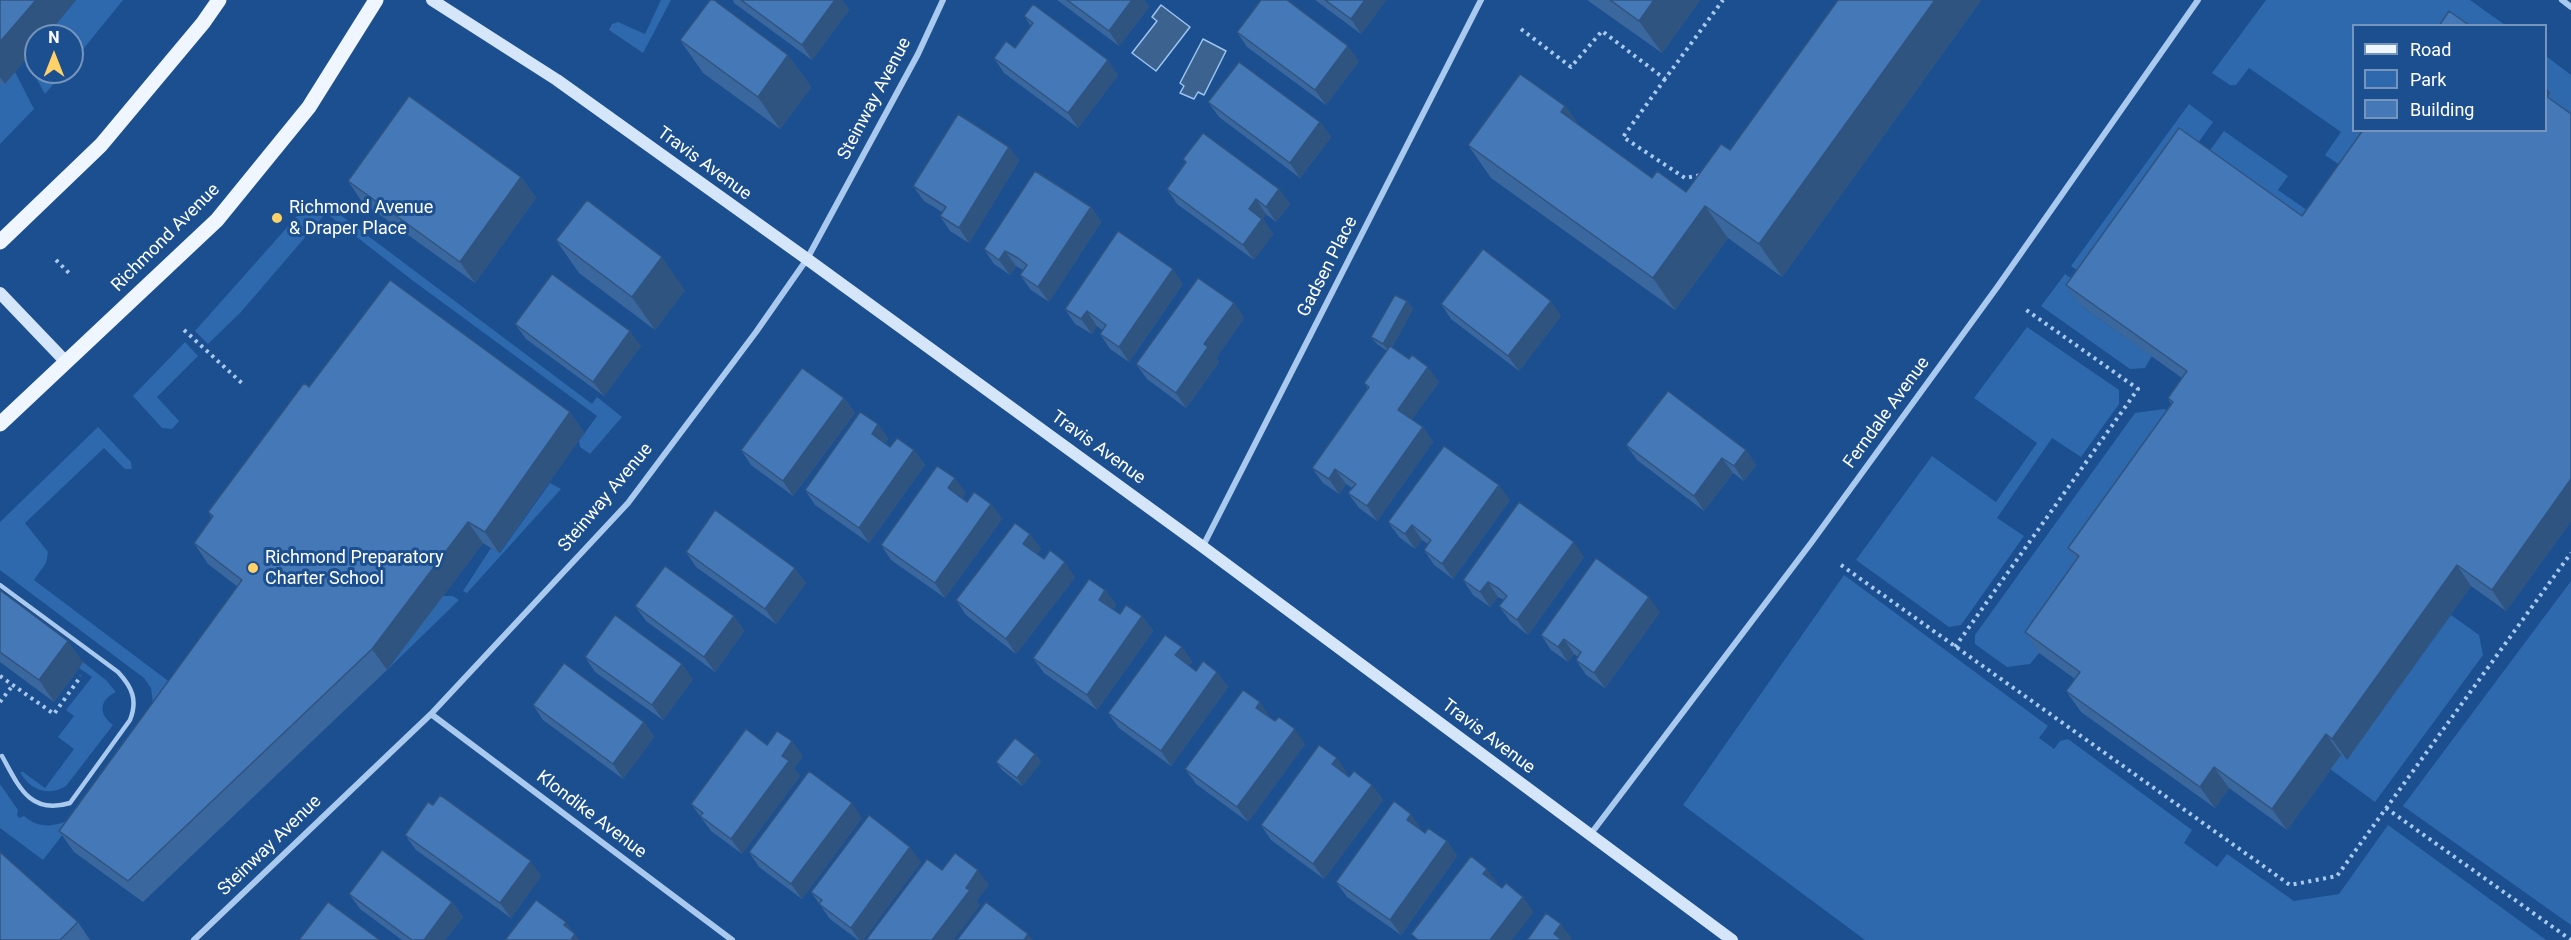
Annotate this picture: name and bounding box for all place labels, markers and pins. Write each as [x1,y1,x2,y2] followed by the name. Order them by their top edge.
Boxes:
[289,197,433,240] place label: Richmond Avenue & Draper Place
[270,211,284,225] marker: Richmond Avenue & Draper Place
[265,547,443,590] place label: Richmond Preparatory Charter School
[246,561,260,575] marker: Richmond Preparatory Charter School

